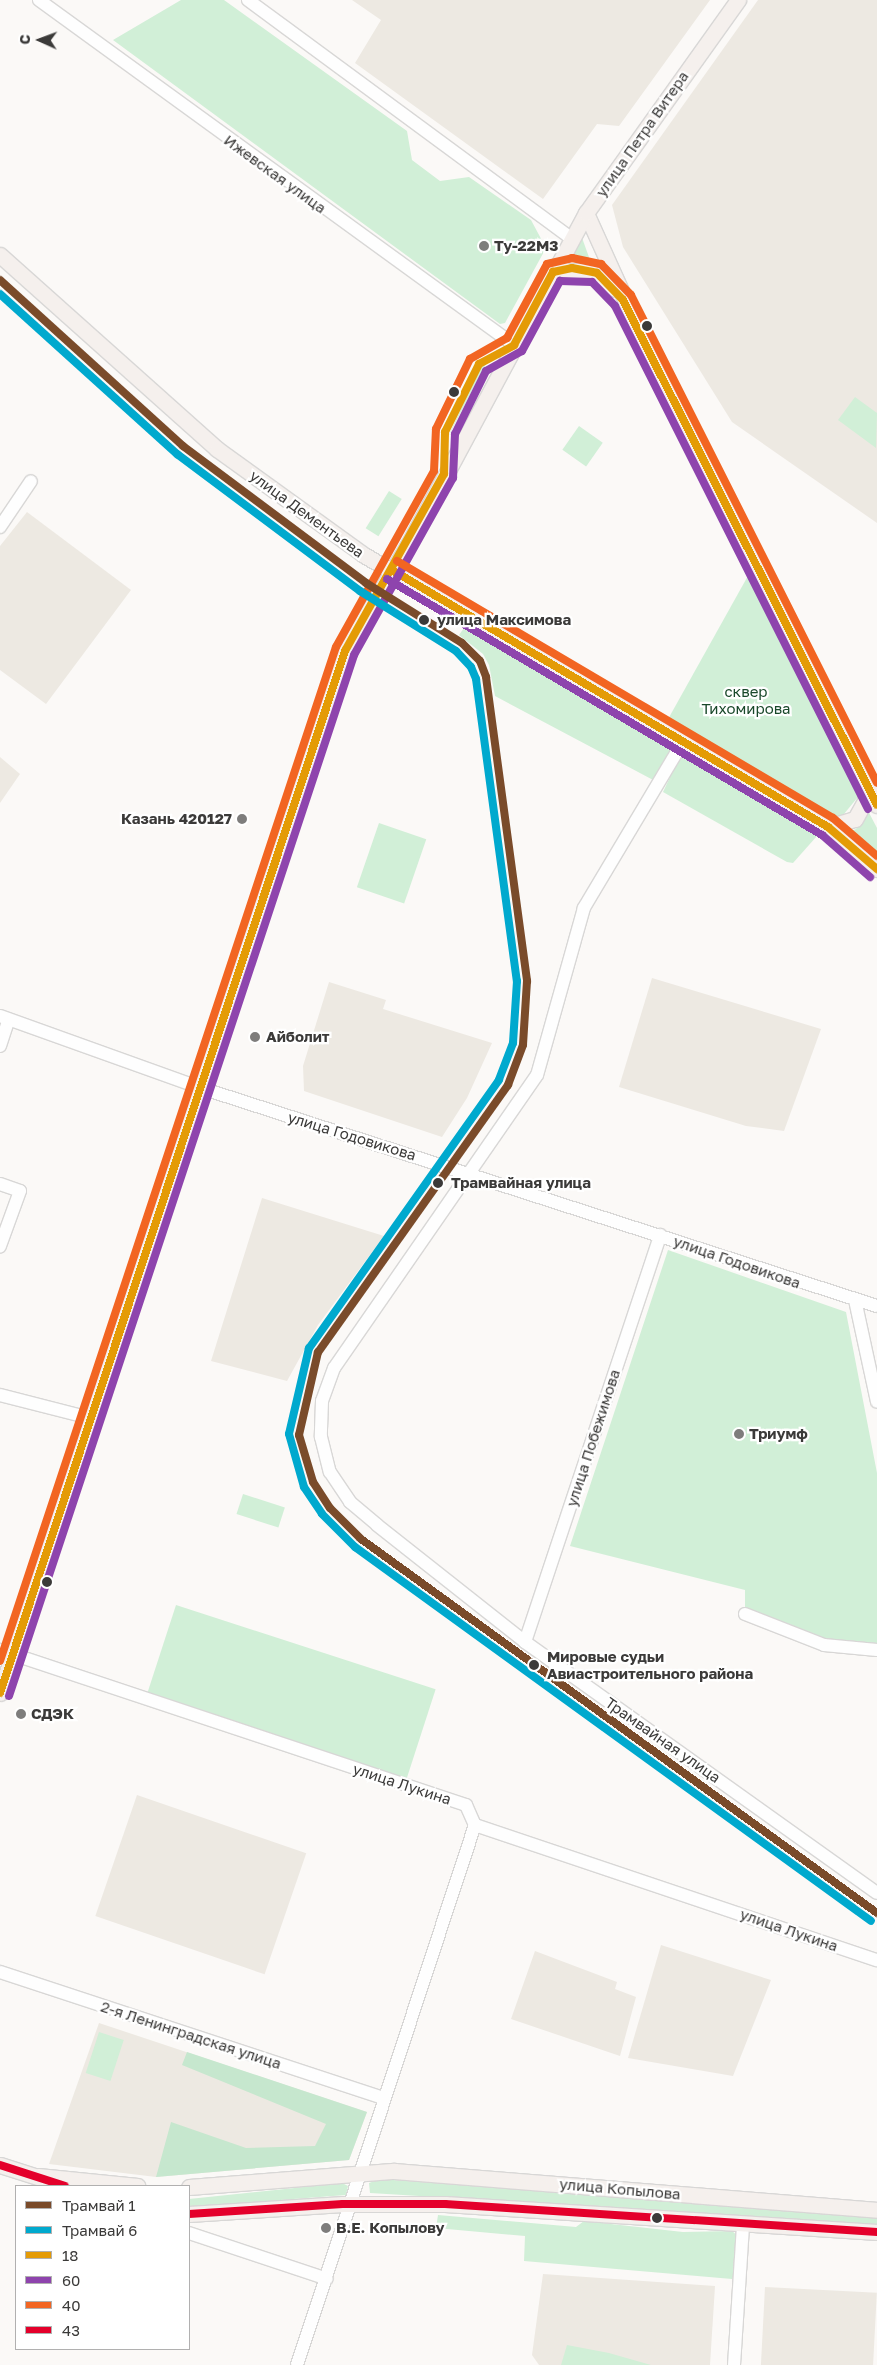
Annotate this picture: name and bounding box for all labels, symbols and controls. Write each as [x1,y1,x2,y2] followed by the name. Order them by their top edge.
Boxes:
[15,15,65,65] north arrow
[16,34,33,45] text: С
[592,68,692,200] street label: улица Петра Витера
[221,131,329,217] street label: Ижевская улица
[494,237,558,255] place label: Ту-22М3
[478,240,490,252] marker: Ту-22М3
[642,321,652,331] unlabelled marker
[449,387,459,397] unlabelled marker
[246,466,368,562] street label: улица Дементьева
[415,611,433,629] marker: улица Максимова
[437,611,571,629] place label: улица Максимова
[701,682,791,717] park label: сквер Тихомирова
[121,810,232,828] place label: Казань 420127
[236,813,248,825] marker: Казань 420127
[266,1028,330,1046] place label: Айболит
[248,1030,262,1044] marker: Айболит
[286,1108,418,1164] street label: улица Годовикова
[429,1174,447,1192] marker: Трамвайная улица
[451,1174,591,1192] place label: Трамвайная улица
[671,1232,803,1292] street label: улица Годовикова
[562,1367,624,1509] street label: улица Побежимова
[749,1425,808,1443] place label: Триумф
[733,1428,745,1440] marker: Триумф
[42,1577,52,1587] unlabelled marker
[547,1647,753,1682] place label: Мировые судьи Авиастроительного района
[525,1656,543,1674] marker: Мировые судьи Авиастроительного района
[602,1694,724,1786] street label: Трамвайная улица
[31,1705,74,1723] place label: СДЭК
[15,1708,27,1720] marker: СДЭК
[351,1760,453,1808] street label: улица Лукина
[738,1905,840,1955] street label: улица Лукина
[99,1997,283,2073] street label: 2-я Ленинградская улица
[559,2175,681,2203] street label: улица Копылова
[15,2185,190,2350] legend
[62,2196,136,2214] text: Трамвай 1
[652,2213,662,2223] unlabelled marker
[336,2219,445,2237] place label: В.Е. Копылову
[62,2221,137,2239] text: Трамвай 6
[320,2222,332,2234] marker: В.Е. Копылову
[62,2246,78,2264] text: 18
[62,2271,80,2289] text: 60
[62,2296,80,2314] text: 40
[62,2321,80,2339] text: 43

